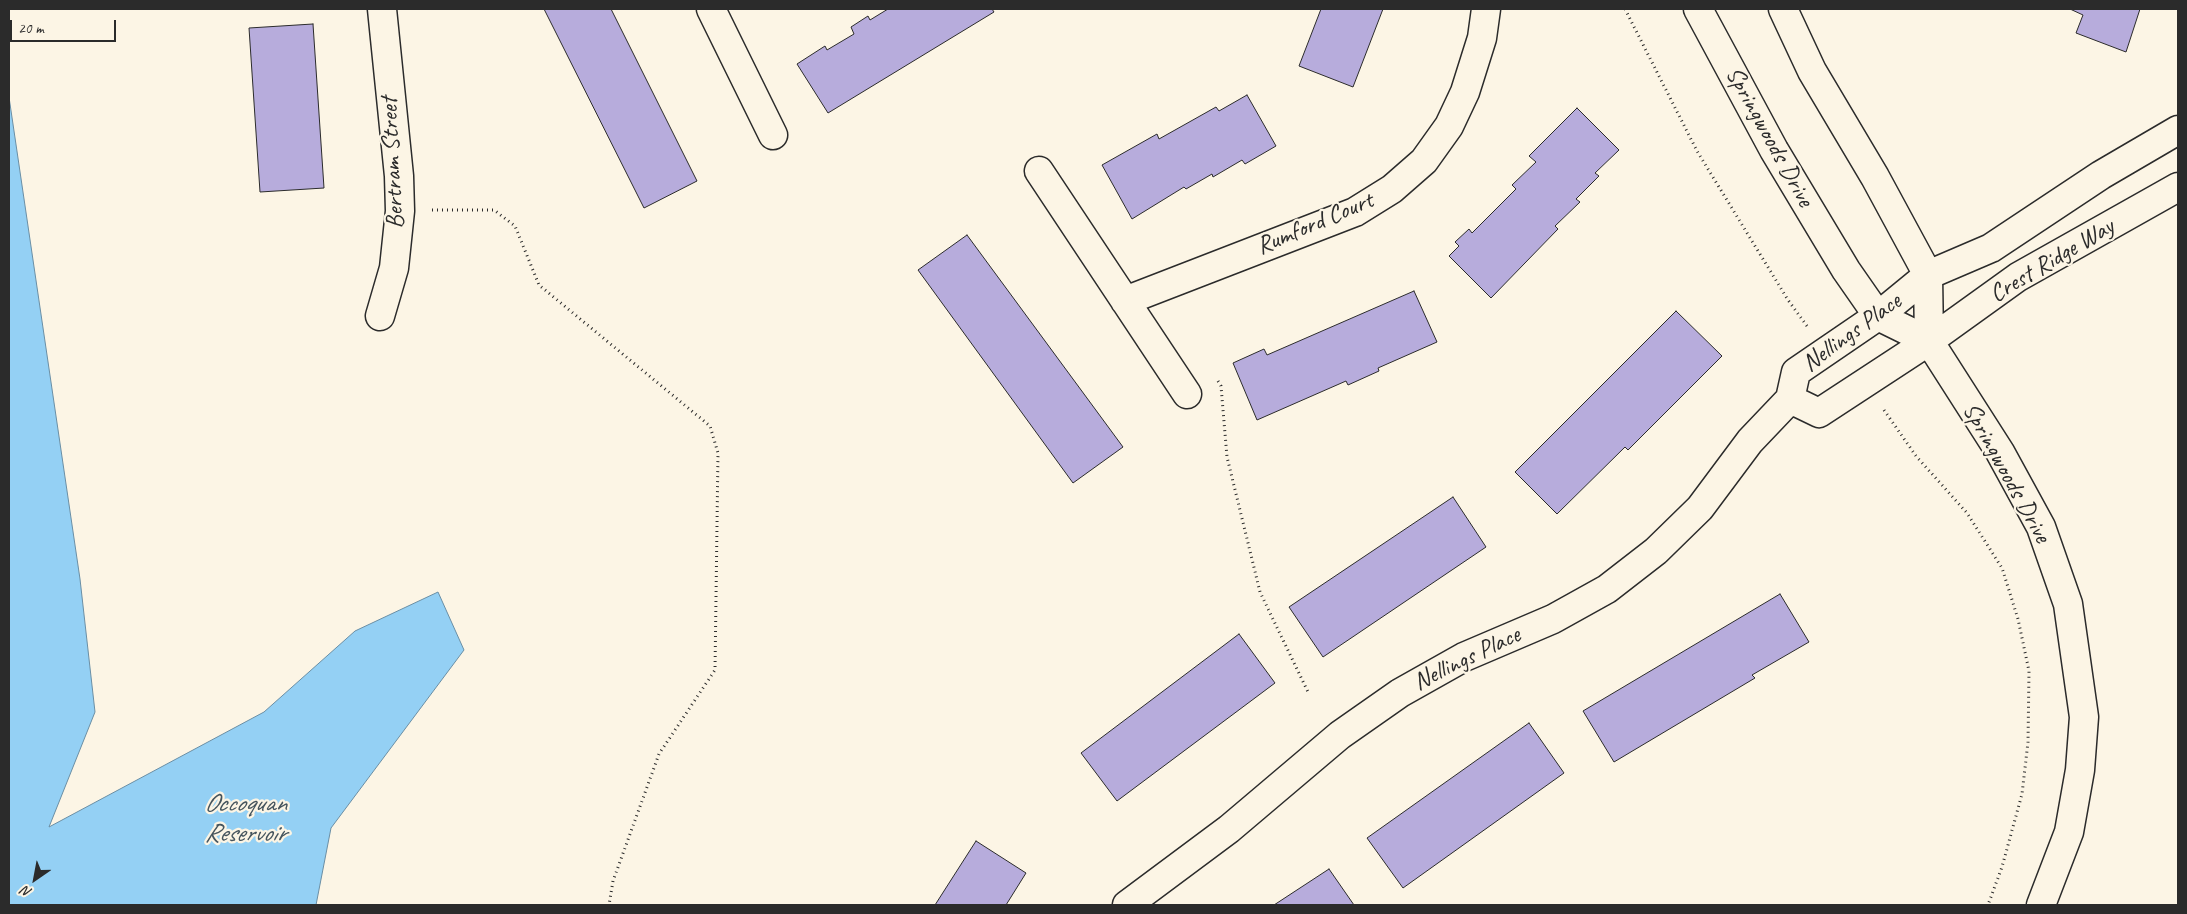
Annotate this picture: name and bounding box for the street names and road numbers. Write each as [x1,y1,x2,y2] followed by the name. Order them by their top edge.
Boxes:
[1718,62,1820,212] street label: Springwoods Drive
[375,96,411,230] street label: Bertram Street
[1252,186,1378,262] street label: Rumford Court
[1984,212,2120,310] street label: Crest Ridge Way
[1797,287,1907,379] street label: Nellings Place
[1955,398,2057,548] street label: Springwoods Drive
[1409,620,1525,698] street label: Nellings Place

